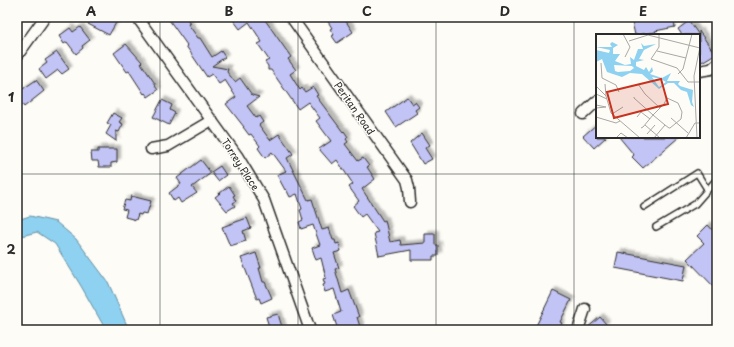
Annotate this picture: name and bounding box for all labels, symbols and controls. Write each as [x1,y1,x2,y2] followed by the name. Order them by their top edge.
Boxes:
[86,1,96,20] text: A
[225,1,234,20] text: B
[362,1,372,20] text: C
[500,1,510,20] text: D
[639,1,647,20] text: E
[596,34,700,138] inset map
[331,78,379,138] street label: Peritan Road
[8,87,14,106] text: 1
[218,135,263,194] street label: Torrey Place
[6,239,16,258] text: 2

